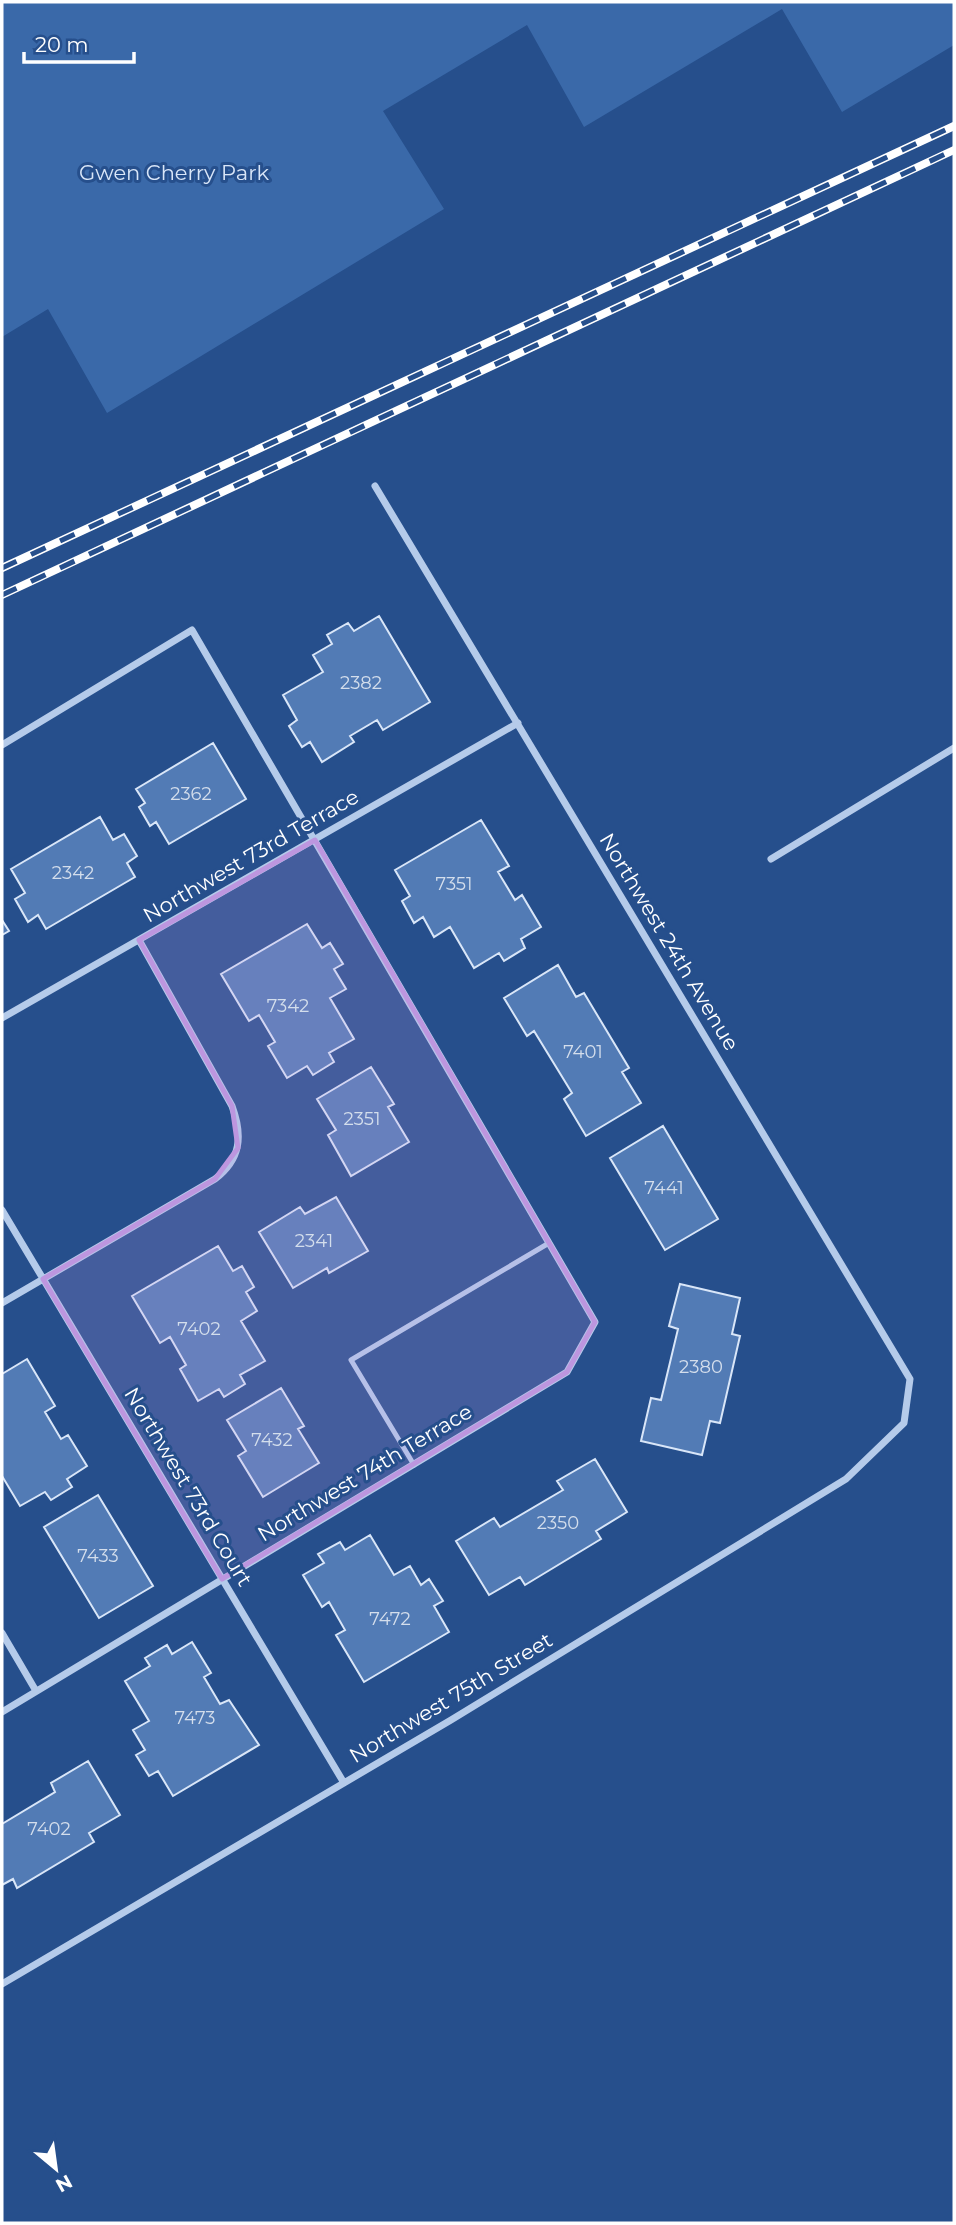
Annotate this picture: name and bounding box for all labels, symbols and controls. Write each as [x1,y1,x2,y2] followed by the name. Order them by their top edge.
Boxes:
[24,21,135,65] scale bar
[35,32,89,57] text: 20 m
[79,160,269,185] park label: Gwen Cherry Park
[340,672,382,694] house number: 2382
[170,783,212,805] house number: 2362
[139,784,363,928] street label: Northwest 73rd Terrace
[594,828,744,1055] street label: Northwest 24th Avenue
[52,862,94,884] house number: 2342
[435,873,473,895] house number: 7351
[267,995,309,1017] house number: 7342
[563,1041,603,1063] house number: 7401
[344,1108,380,1130] house number: 2351
[644,1177,684,1199] house number: 7441
[295,1230,333,1252] house number: 2341
[177,1318,221,1340] house number: 7402
[679,1356,723,1378] house number: 2380
[119,1383,258,1591] street label: Northwest 73rd Court
[253,1399,477,1547] street label: Northwest 74th Terrace
[251,1429,293,1451] house number: 7432
[537,1512,579,1534] house number: 2350
[77,1545,119,1567] house number: 7433
[369,1608,411,1630] house number: 7472
[345,1627,557,1768] street label: Northwest 75th Street
[174,1707,216,1729] house number: 7473
[27,1818,71,1840] house number: 7402
[21,2134,91,2204] north arrow
[52,2170,76,2197] text: N

